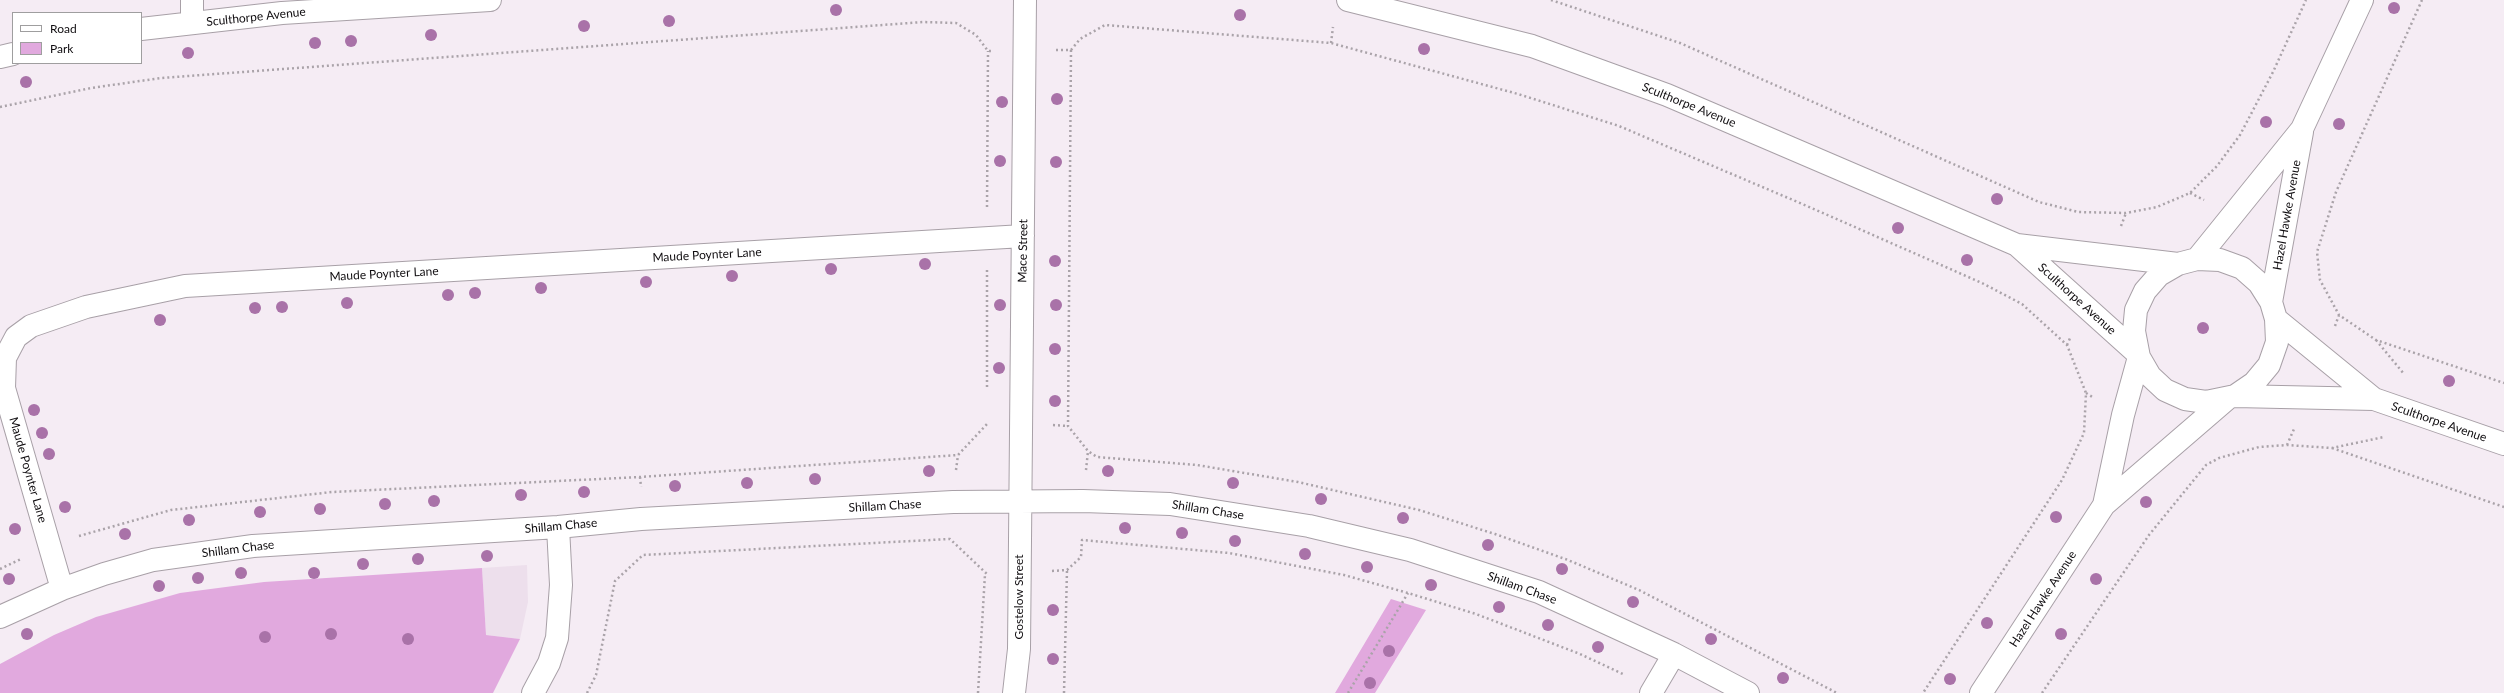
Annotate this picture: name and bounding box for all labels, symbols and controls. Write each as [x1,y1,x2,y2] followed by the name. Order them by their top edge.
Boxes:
[206,5,306,29] street label: Sculthorpe Avenue
[12,12,142,64] legend
[50,21,77,36] text: Road
[50,41,73,56] text: Park
[1640,80,1738,130] street label: Sculthorpe Avenue
[2270,159,2304,271] street label: Hazel Hawke Avenue
[1015,219,1031,283] street label: Mace Street
[652,245,762,265] street label: Maude Poynter Lane
[2035,260,2119,338] street label: Sculthorpe Avenue
[329,264,439,284] street label: Maude Poynter Lane
[2389,399,2489,445] street label: Sculthorpe Avenue
[6,416,50,524] street label: Maude Poynter Lane
[848,497,922,515] street label: Shillam Chase
[1171,497,1245,523] street label: Shillam Chase
[524,516,598,536] street label: Shillam Chase
[201,537,275,561] street label: Shillam Chase
[2007,548,2079,650] street label: Hazel Hawke Avenue
[1012,555,1026,639] street label: Gostelow Street
[1485,569,1559,607] street label: Shillam Chase

